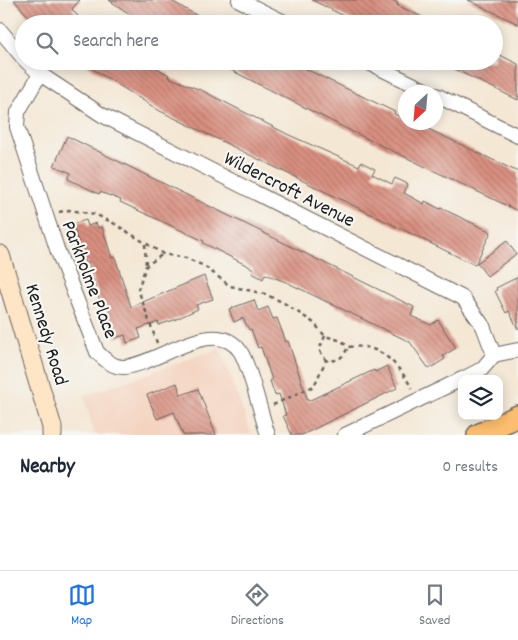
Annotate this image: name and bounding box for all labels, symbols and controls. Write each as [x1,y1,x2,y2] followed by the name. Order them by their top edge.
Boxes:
[15,15,503,70] search box
[33,29,61,57] icon: search
[73,29,159,56] text: Search here
[398,85,443,130] north arrow
[218,146,359,236] street label: Wildercroft Avenue
[53,217,124,343] street label: Parkholme Place
[16,281,74,389] street label: Kennedy Road
[458,375,503,420] map controls
[458,375,503,420] button: layers
[20,453,75,483] text: Nearby
[443,456,498,479] text: 0 results
[68,581,96,631] tab: Map
[231,581,284,631] tab: Directions
[419,581,450,631] tab: Saved

